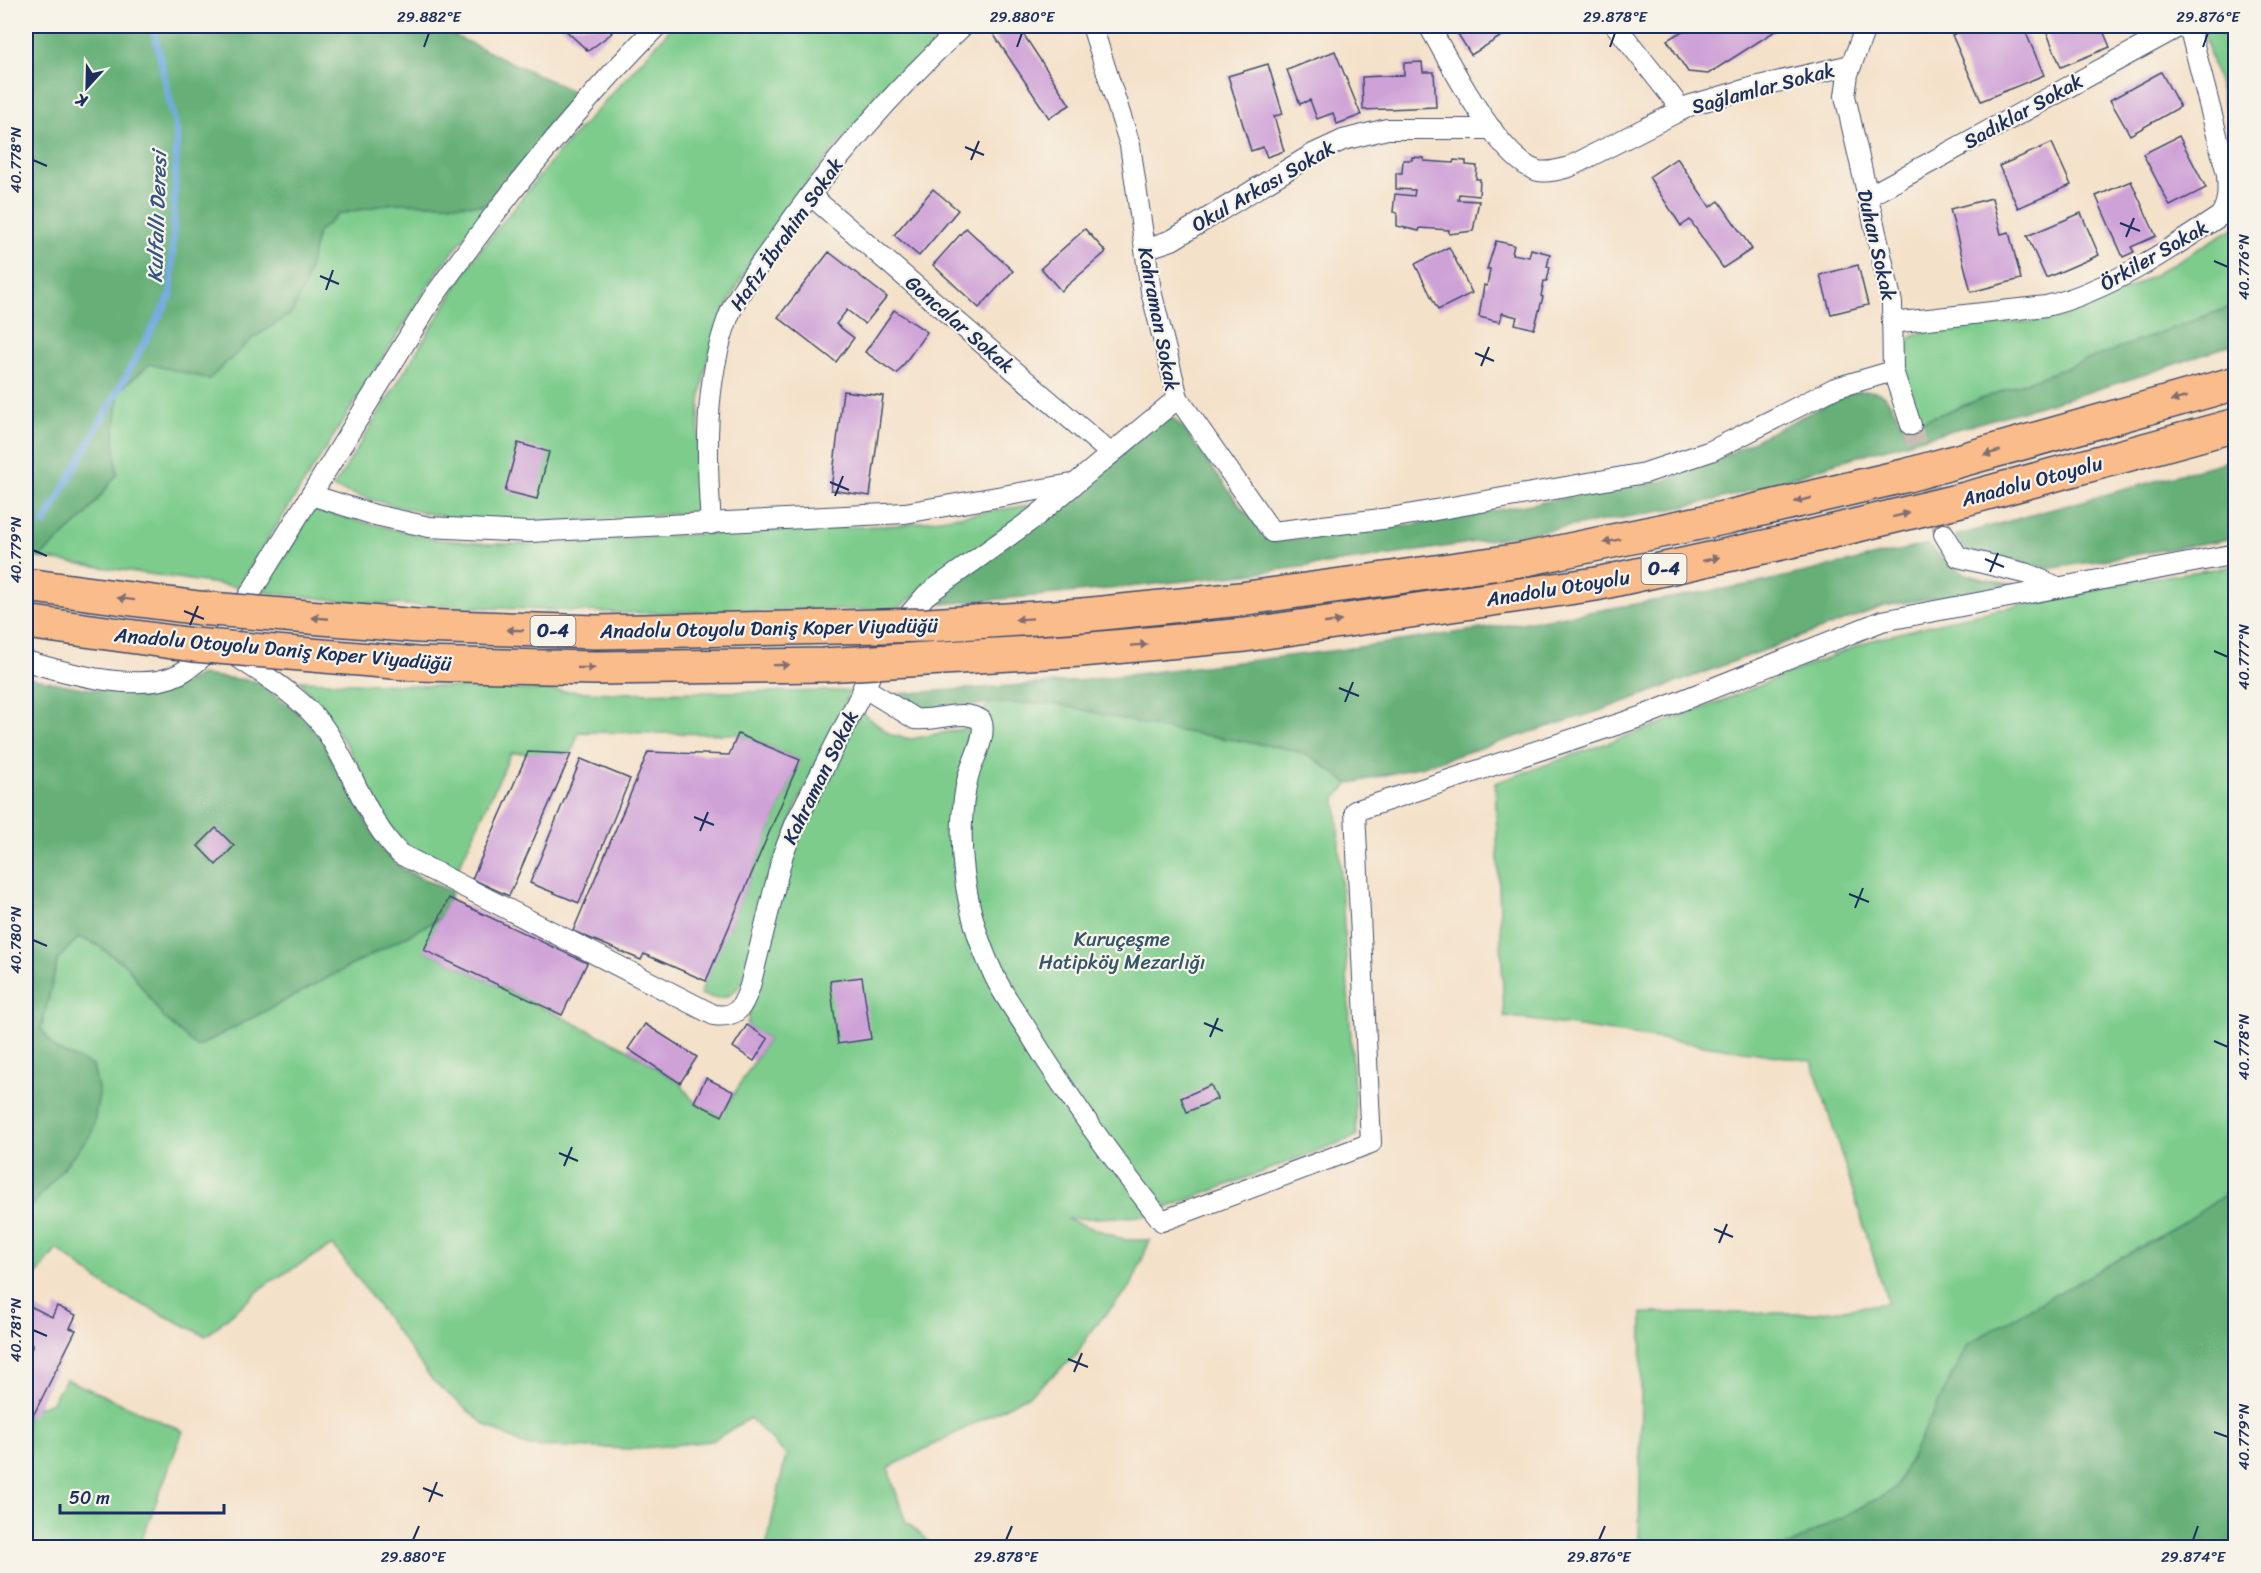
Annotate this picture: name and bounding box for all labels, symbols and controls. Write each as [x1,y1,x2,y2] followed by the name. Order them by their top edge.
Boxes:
[397,4,463,30] text: 29.882°E
[990,4,1056,30] text: 29.880°E
[1583,4,1649,30] text: 29.878°E
[2176,4,2241,30] text: 29.876°E
[1688,53,1839,124] street label: Sağlamlar Sokak
[57,57,117,117] north arrow
[1957,64,2090,159] street label: Sadıklar Sokak
[70,85,92,116] text: K
[3,126,29,193] text: 40.778°N
[1185,131,1342,242] street label: Okul Arkası Sokak
[136,147,178,283] water label: Kulfallı Deresi
[720,150,853,318] street label: Hafız İbrahim Sokak
[1847,186,1906,304] street label: Duhan Sokak
[2093,210,2215,301] street label: Örkiler Sokak
[2231,233,2257,300] text: 40.776°N
[1127,244,1190,394] street label: Kahraman Sokak
[897,266,1023,382] street label: Goncalar Sokak
[2170,395,2188,404] one-way arrow
[1957,446,2107,517] street label: Anadolu Otoyolu
[1983,449,2001,458] one-way arrow
[1793,495,1812,505] one-way arrow
[1892,509,1910,519] one-way arrow
[3,516,29,583] text: 40.779°N
[1602,537,1621,546] one-way arrow
[1702,553,1720,563] one-way arrow
[1642,554,1686,584] road number: O-4
[1483,560,1633,617] street label: Anadolu Otoyolu
[116,594,135,604] one-way arrow
[599,608,939,649] street label: Anadolu Otoyolu Daniş Koper Viyadüğü
[311,614,330,623] one-way arrow
[1015,614,1034,623] one-way arrow
[530,616,576,646] road number: O-4
[112,617,453,682] street label: Anadolu Otoyolu Daniş Koper Viyadüğü
[1323,618,1342,627] one-way arrow
[2231,623,2257,690] text: 40.777°N
[505,625,524,634] one-way arrow
[1129,640,1148,649] one-way arrow
[771,660,790,670] one-way arrow
[576,663,595,673] one-way arrow
[773,704,868,851] street label: Kahraman Sokak
[3,906,29,974] text: 40.780°N
[1039,922,1205,980] park label: Kuruçeşme Hatipköy Mezarlığı
[2231,1013,2257,1080] text: 40.778°N
[3,1297,29,1362] text: 40.781°N
[2231,1403,2257,1470] text: 40.779°N
[60,1477,224,1515] scale bar
[69,1482,110,1514] text: 50 m
[381,1544,447,1570] text: 29.880°E
[974,1544,1040,1570] text: 29.878°E
[1567,1544,1632,1570] text: 29.876°E
[2161,1544,2227,1570] text: 29.874°E

